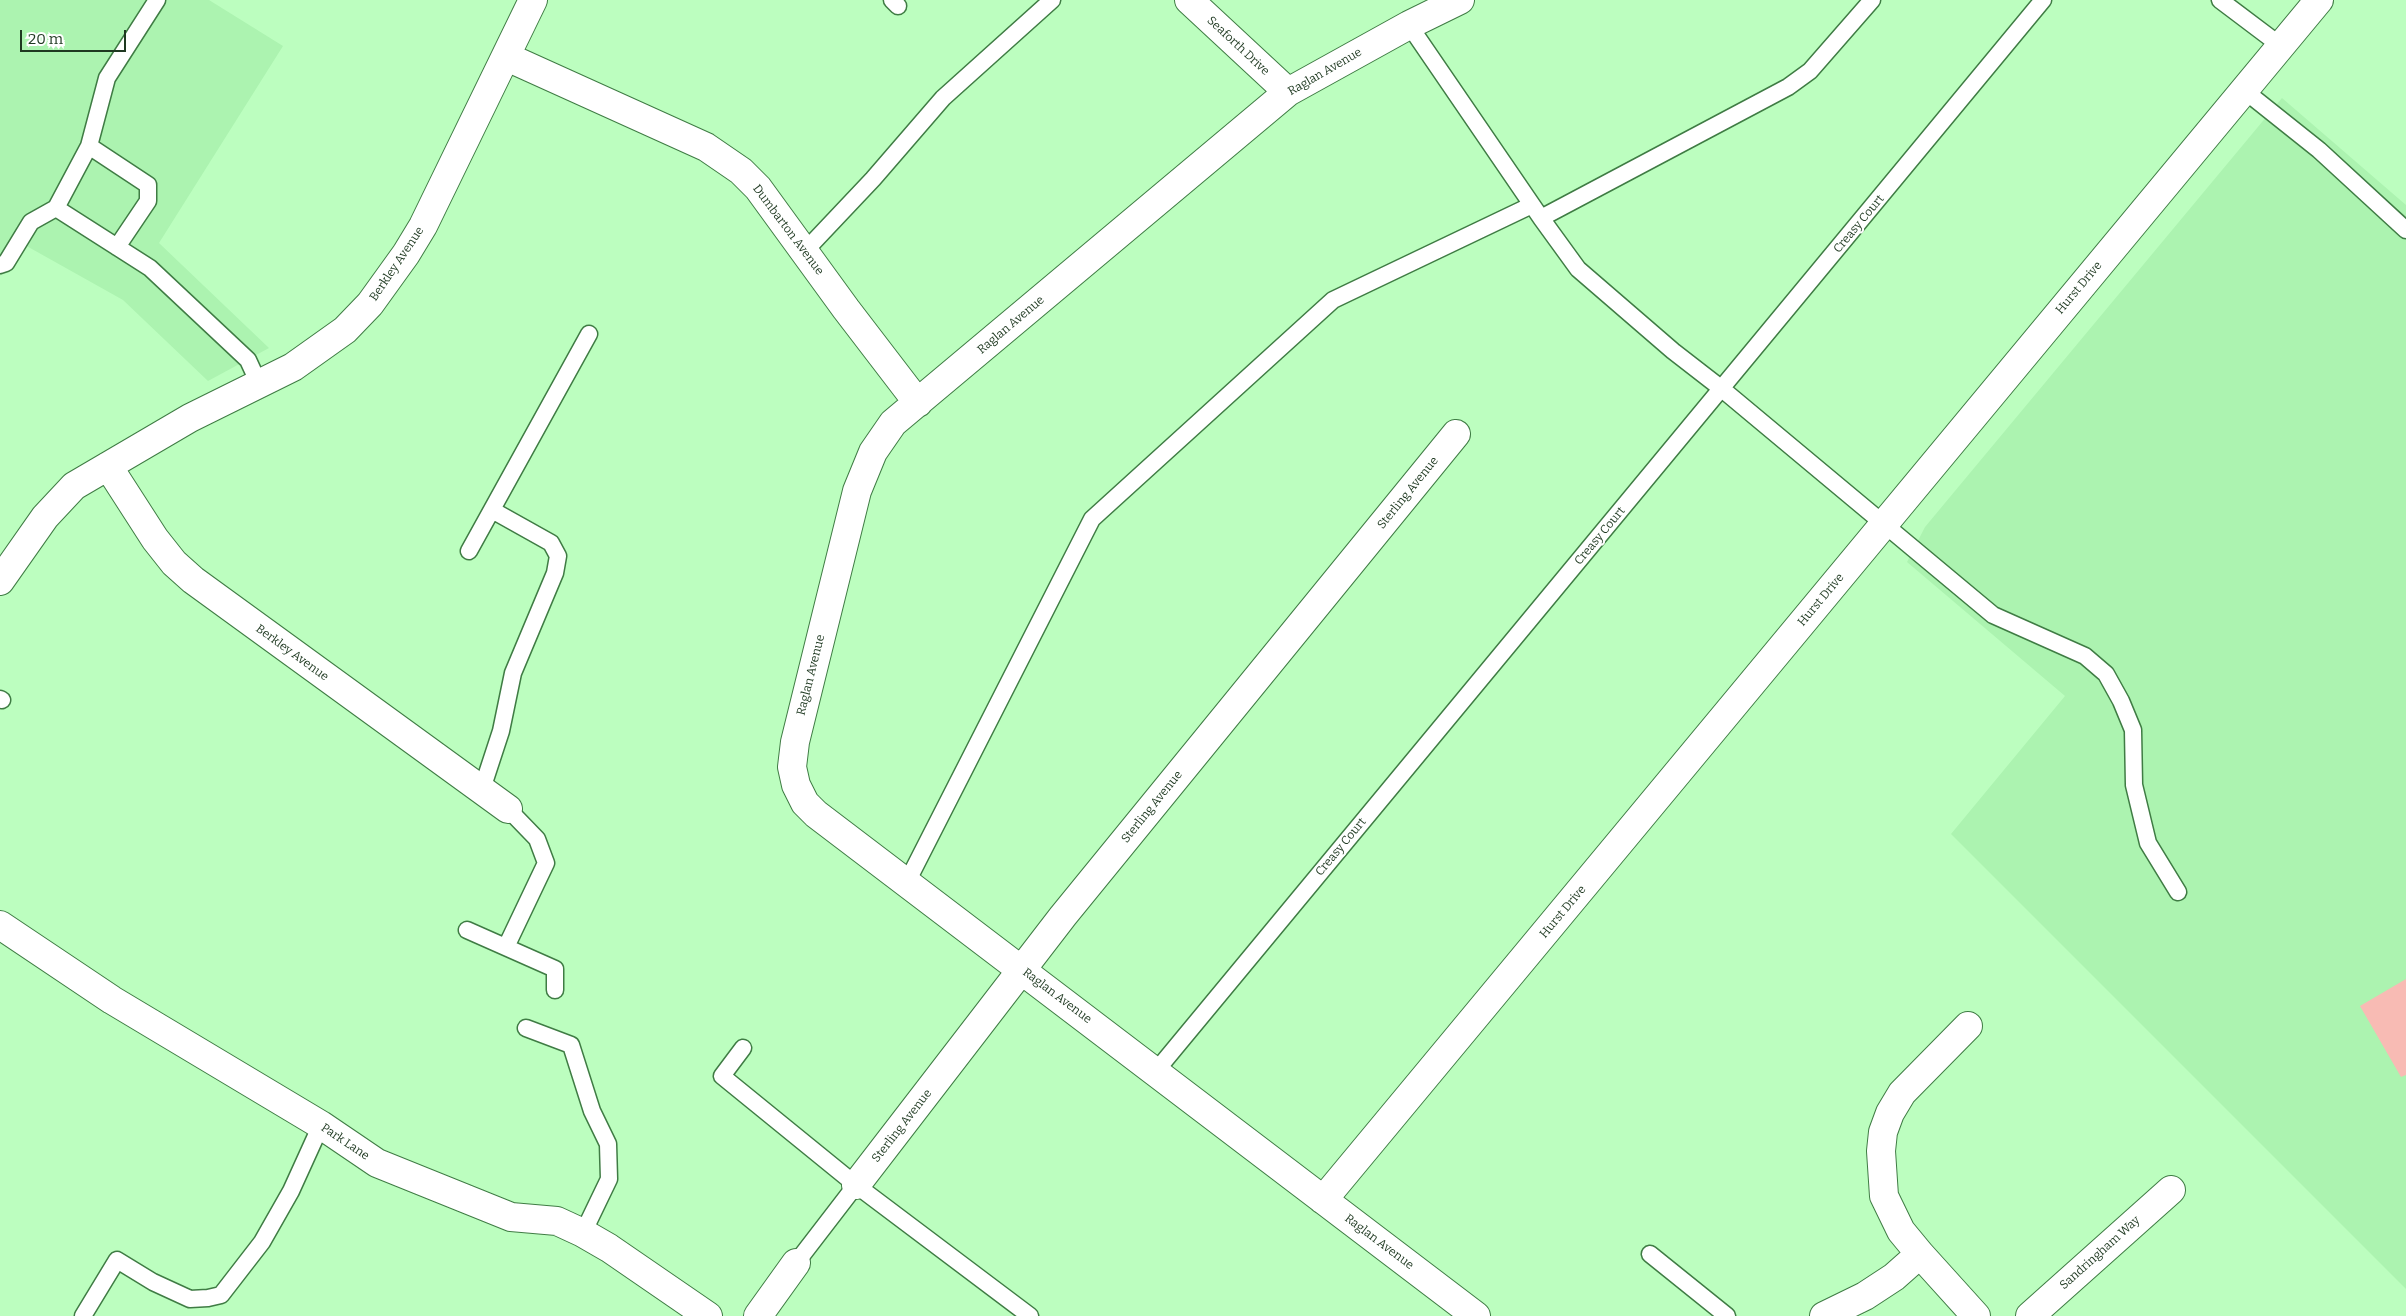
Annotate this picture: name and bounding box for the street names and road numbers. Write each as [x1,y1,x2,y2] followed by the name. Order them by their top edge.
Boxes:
[1204,13,1272,79] street label: Seaforth Drive
[1286,45,1364,99] street label: Raglan Avenue
[749,182,827,278] street label: Dumbarton Avenue
[1831,192,1887,256] street label: Creasy Court
[367,224,427,304] street label: Berkley Avenue
[2053,259,2105,317] street label: Hurst Drive
[975,293,1047,357] street label: Raglan Avenue
[1374,454,1442,532] street label: Sterling Avenue
[1572,504,1628,568] street label: Creasy Court
[1795,571,1847,629] street label: Hurst Drive
[253,622,331,684] street label: Berkley Avenue
[794,633,828,717] street label: Raglan Avenue
[1118,768,1186,846] street label: Sterling Avenue
[1313,815,1369,879] street label: Creasy Court
[1537,883,1589,941] street label: Hurst Drive
[1020,965,1094,1027] street label: Raglan Avenue
[869,1087,935,1165] street label: Sterling Avenue
[318,1121,372,1163] street label: Park Lane
[1342,1211,1416,1273] street label: Raglan Avenue
[2057,1213,2143,1293] street label: Sandringham Way

